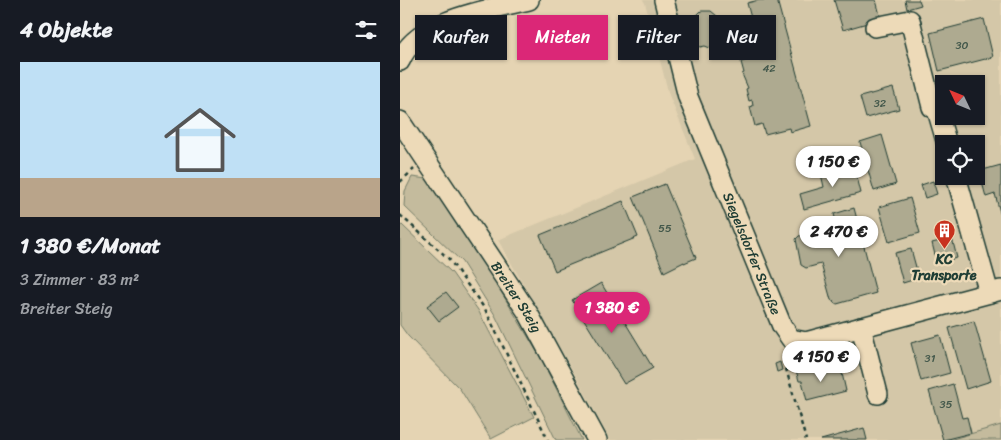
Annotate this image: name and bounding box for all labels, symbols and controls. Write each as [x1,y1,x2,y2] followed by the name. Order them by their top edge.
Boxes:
[20,11,112,49] text: 4 Objekte
[415,15,507,60] chip: Kaufen
[517,15,608,60] chip: Mieten
[618,15,699,60] chip: Filter
[709,15,776,60] chip: Neu
[352,16,380,44] icon: filters
[956,36,969,55] house number: 30
[762,59,776,78] house number: 42
[935,75,985,125] north arrow
[935,75,985,185] map controls
[874,94,887,113] house number: 32
[155,95,245,185] icon: home
[935,135,985,185] button: locate
[787,146,879,188] pin: 1 150 €
[807,147,859,176] text: 1 150 €
[716,188,789,319] street label: Siegelsdorfer Straße
[793,216,885,258] pin: 2 470 €
[810,217,868,246] text: 2 470 €
[658,219,672,238] house number: 55
[932,219,956,250] building icon: KC Transporte
[20,227,161,265] text: 1 380 €/Monat
[911,247,977,288] place label: KC Transporte
[484,256,549,337] street label: Breiter Steig
[20,265,139,294] text: 3 Zimmer · 83 m²
[566,292,658,334] pin: 1 380 €
[585,293,639,322] text: 1 380 €
[20,294,112,323] text: Breiter Steig
[775,340,867,383] pin: 4 150 €
[793,342,849,371] text: 4 150 €
[925,349,936,368] house number: 31
[940,395,953,414] house number: 35

